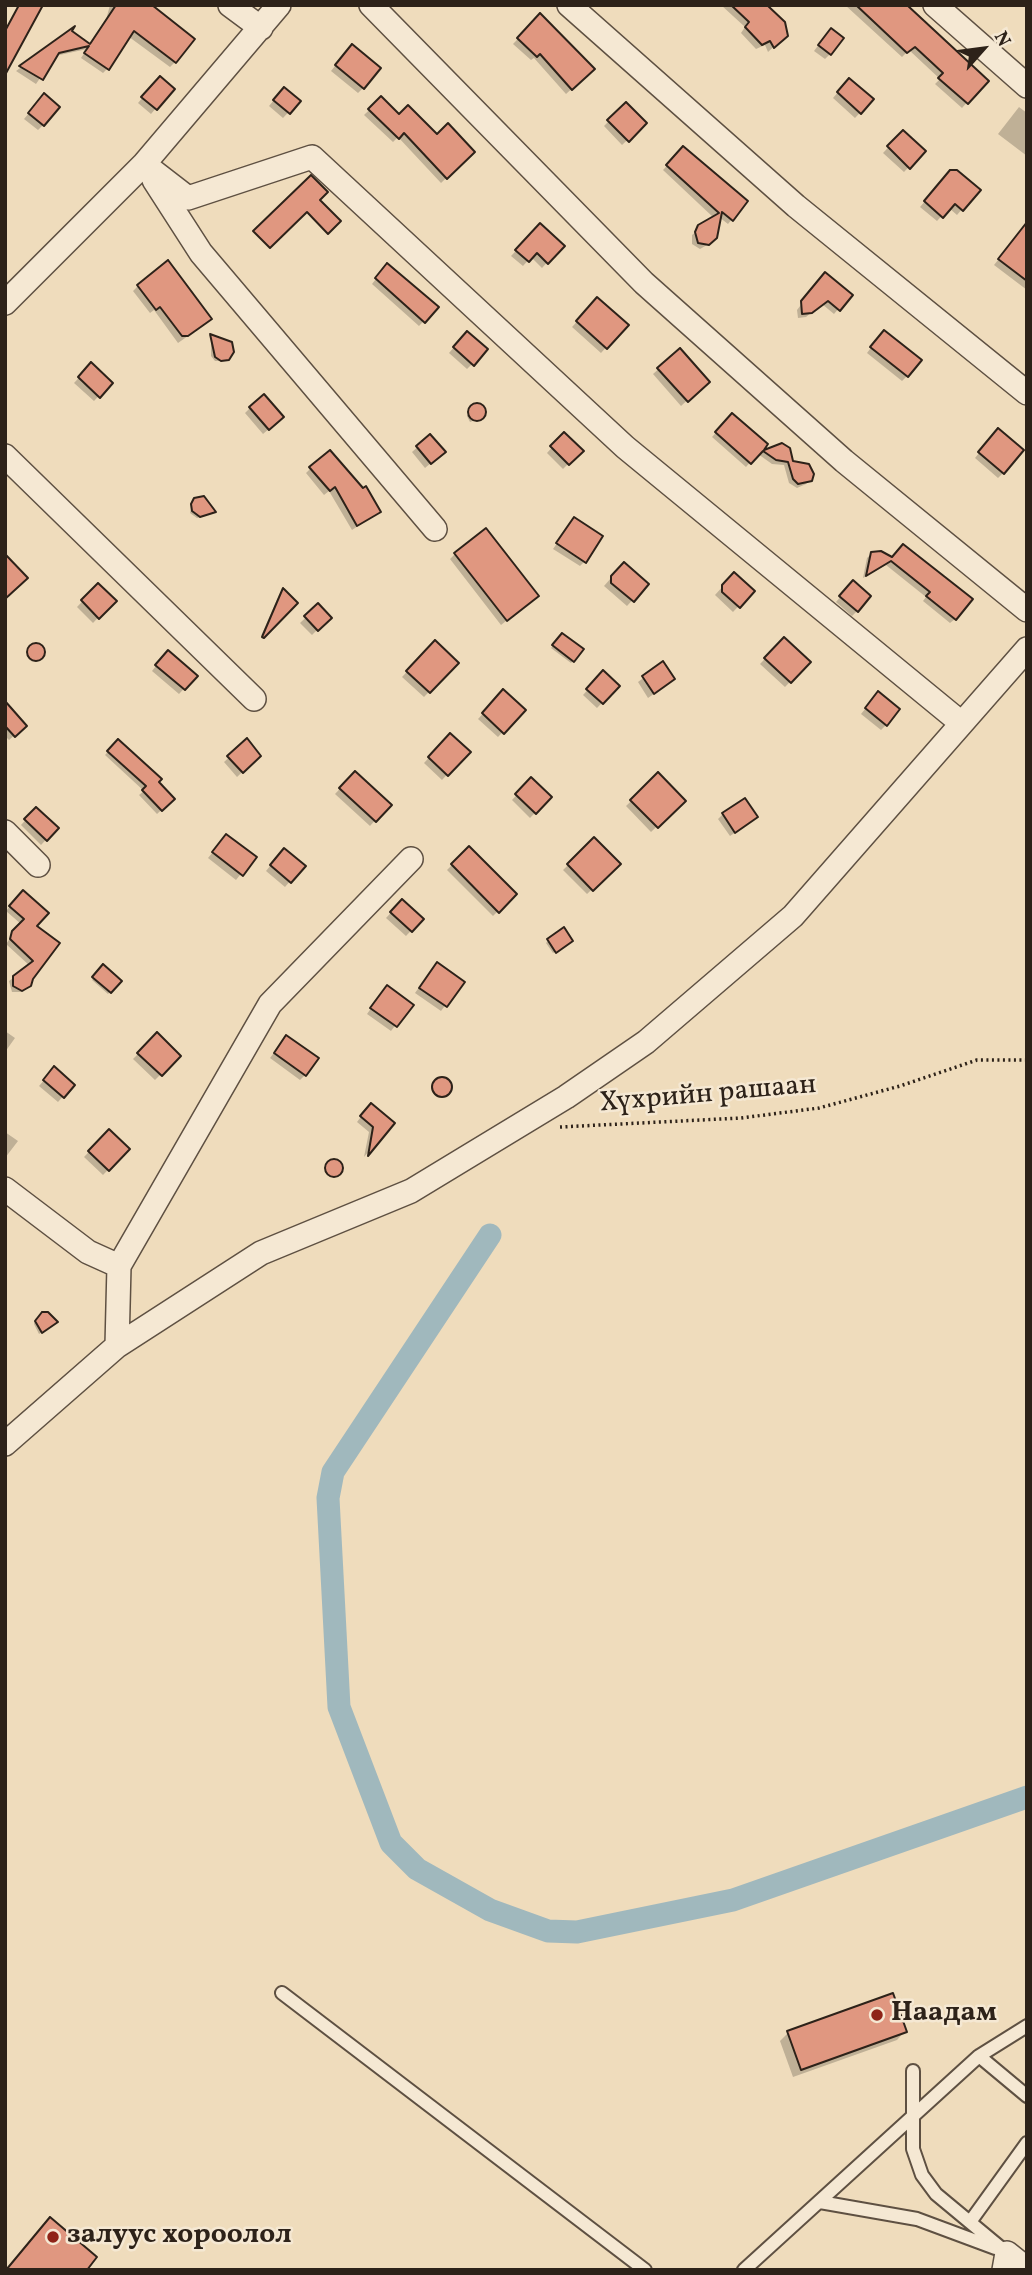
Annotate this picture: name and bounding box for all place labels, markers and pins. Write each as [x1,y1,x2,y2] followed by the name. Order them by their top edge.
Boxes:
[891,1998,997,2032] place label: Наадам
[869,2007,885,2023] marker: Наадам
[67,2220,292,2254] place label: залуус хороолол
[45,2229,61,2245] marker: залуус хороолол

